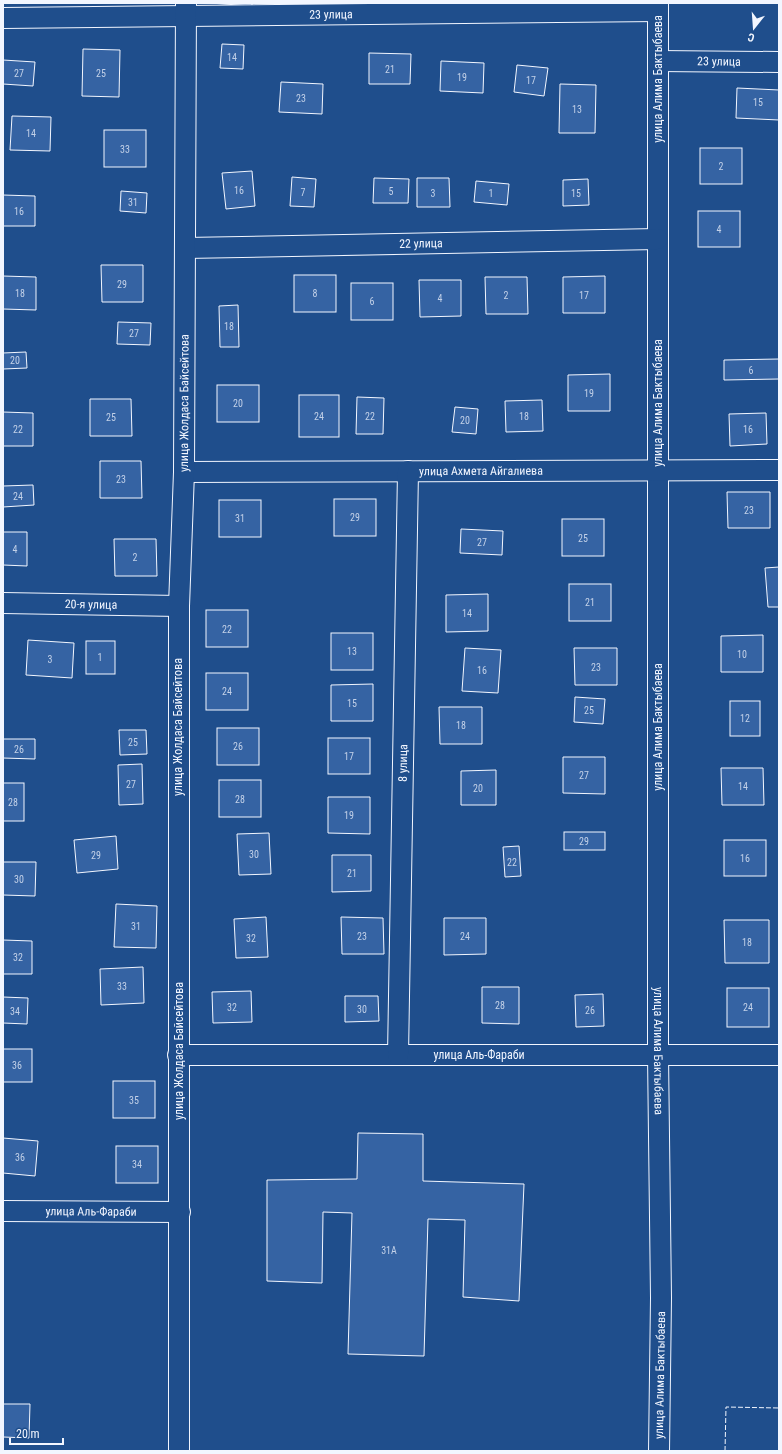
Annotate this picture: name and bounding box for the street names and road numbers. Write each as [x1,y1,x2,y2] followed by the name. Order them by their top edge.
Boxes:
[309,7,353,22] street label: 23 улица
[651,15,665,143] street label: улица Алима Бактыбаева
[697,54,741,69] street label: 23 улица
[399,236,443,251] street label: 22 улица
[177,334,192,472] street label: улица Жолдаса Байсейтова
[651,339,665,467] street label: улица Алима Бактыбаева
[419,464,543,478] street label: улица Ахмета Айгалиева
[65,597,118,612] street label: 20-я улица
[171,658,185,796] street label: улица Жолдаса Байсейтова
[651,663,665,791] street label: улица Алима Бактыбаева
[396,744,410,782] street label: 8 улица
[172,982,186,1120] street label: улица Жолдаса Байсейтова
[651,987,666,1115] street label: улица Алима Бактыбаева
[433,1048,525,1062] street label: улица Аль-Фараби
[45,1204,137,1219] street label: улица Аль-Фараби
[652,1311,668,1439] street label: улица Алима Бактыбаева

